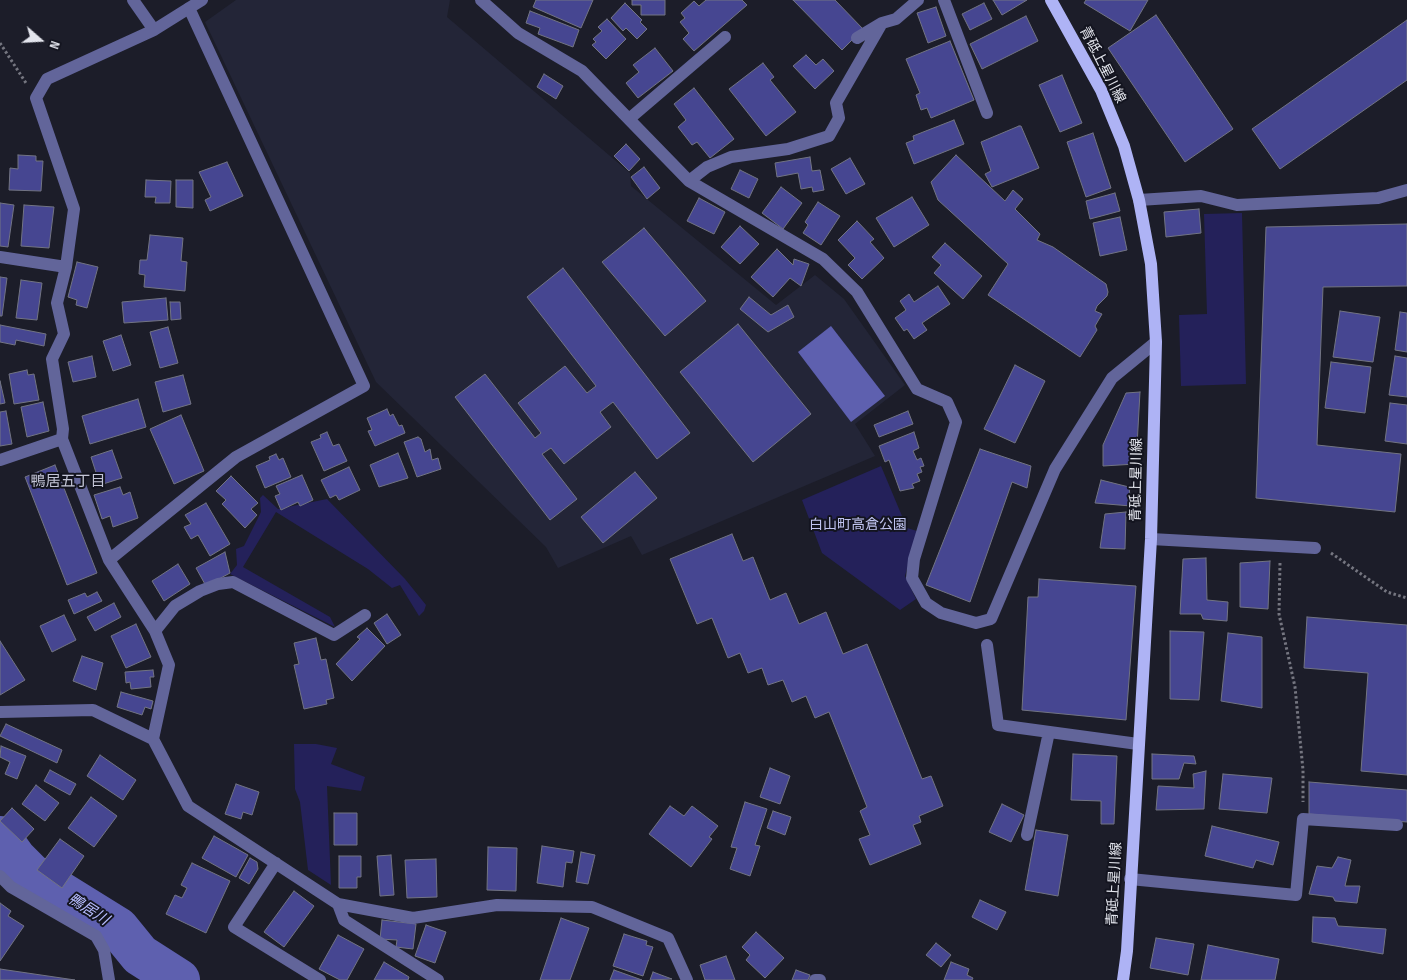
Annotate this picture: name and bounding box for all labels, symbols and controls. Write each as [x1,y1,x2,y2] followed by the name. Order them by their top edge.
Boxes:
[15,15,65,65] north arrow
[1075,24,1129,106] street label: 青砥上星川線
[45,39,64,51] text: N
[1128,438,1146,522] street label: 青砥上星川線
[31,473,105,491] district label: 鴨居五丁目
[809,517,907,533] park label: 白山町高倉公園
[1104,842,1126,926] street label: 青砥上星川線
[64,890,112,930] water label: 鴨居川

